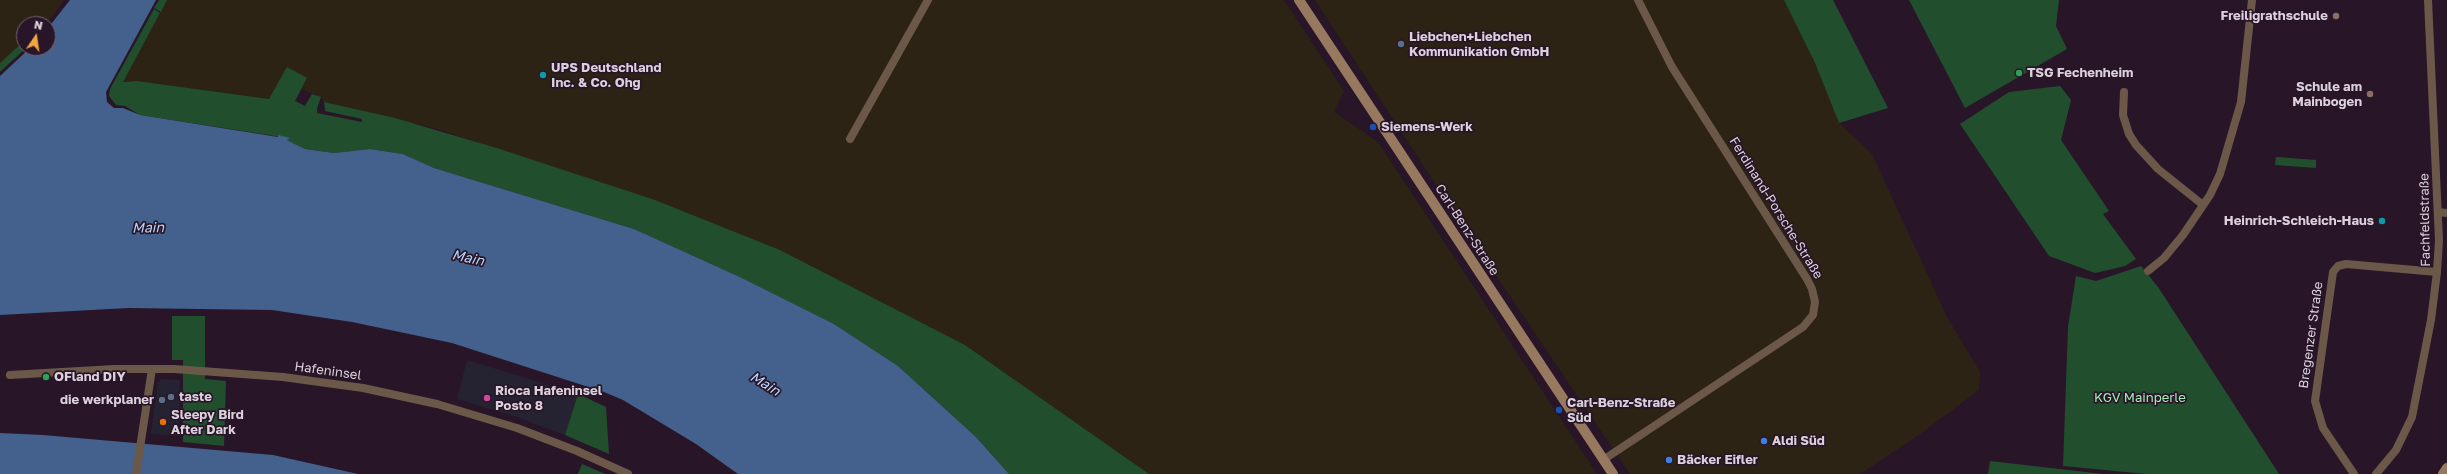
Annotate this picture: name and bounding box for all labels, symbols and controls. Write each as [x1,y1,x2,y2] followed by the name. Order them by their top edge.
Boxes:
[2220,8,2328,24] place label: Freiligrathschule
[2331,11,2341,21] marker: Freiligrathschule
[16,16,56,56] north arrow
[33,18,44,32] text: N
[1409,29,1549,60] place label: Liebchen+Liebchen Kommunikation GmbH
[1396,39,1406,49] marker: Liebchen+Liebchen Kommunikation GmbH
[551,60,661,91] place label: UPS Deutschland Inc. & Co. Ohg
[2027,65,2133,81] place label: TSG Fechenheim
[2014,68,2024,78] marker: TSG Fechenheim
[538,70,548,80] marker: UPS Deutschland Inc. & Co. Ohg
[2292,79,2362,110] place label: Schule am Mainbogen
[2365,89,2375,99] marker: Schule am Mainbogen
[1381,119,1473,135] place label: Siemens-Werk
[1368,122,1378,132] marker: Siemens-Werk
[1726,134,1826,282] street label: Ferdinand-Porsche-Straße
[2416,173,2434,267] street label: Fachfeldstraße
[1432,181,1502,279] street label: Carl-Benz-Straße
[2224,213,2374,229] place label: Heinrich-Schleich-Haus
[2377,216,2387,226] marker: Heinrich-Schleich-Haus
[132,219,164,237] water label: Main
[450,246,486,270] water label: Main
[2296,281,2326,389] street label: Bregenzer Straße
[294,359,362,383] street label: Hafeninsel
[747,368,783,400] water label: Main
[54,369,126,385] place label: OFland DIY
[41,372,51,382] marker: OFland DIY
[495,383,602,414] place label: Rioca Hafeninsel Posto 8
[179,389,212,405] place label: taste
[2094,390,2186,406] park label: KGV Mainperle
[60,392,154,408] place label: die werkplaner
[166,392,176,402] marker: taste
[482,393,492,403] marker: Rioca Hafeninsel Posto 8
[157,395,167,405] marker: die werkplaner
[1567,395,1675,426] place label: Carl-Benz-Straße Süd
[1554,405,1564,415] marker: Carl-Benz-Straße Süd
[171,407,244,438] place label: Sleepy Bird After Dark
[158,417,168,427] marker: Sleepy Bird After Dark
[1772,433,1825,449] place label: Aldi Süd
[1759,436,1769,446] marker: Aldi Süd
[1677,452,1758,468] place label: Bäcker Eifler
[1664,455,1674,465] marker: Bäcker Eifler

